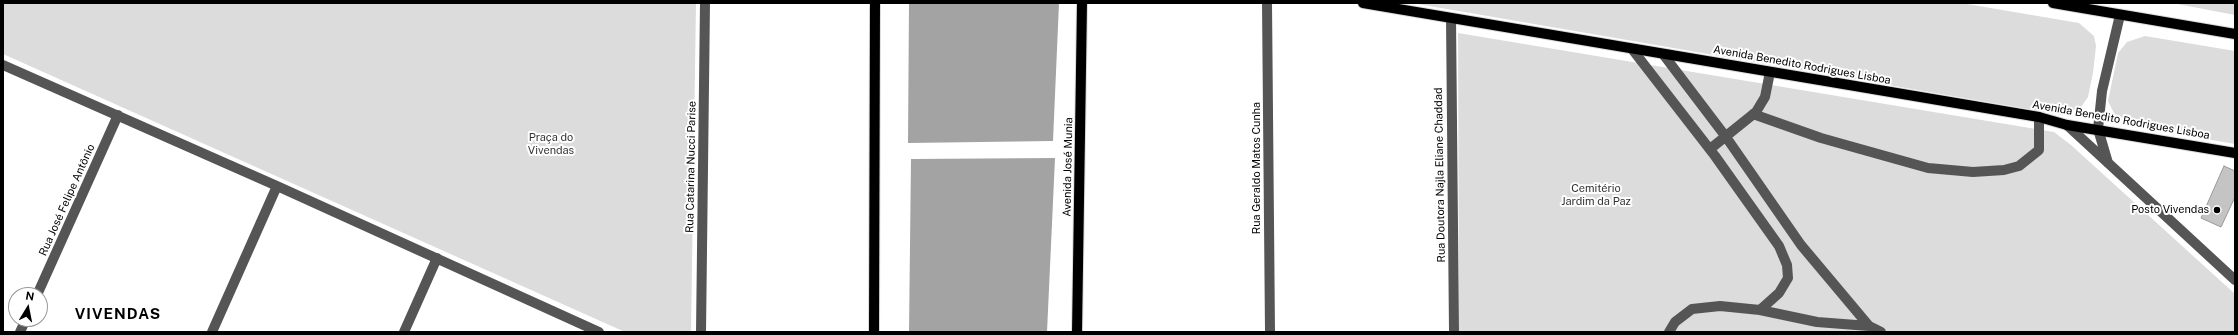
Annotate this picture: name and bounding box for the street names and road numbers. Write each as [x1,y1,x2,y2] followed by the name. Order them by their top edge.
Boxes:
[1712,43,1892,87] street label: Avenida Benedito Rodrigues Lisboa
[1432,87,1448,263] street label: Rua Doutora Najla Eliane Chaddad
[2031,98,2211,142] street label: Avenida Benedito Rodrigues Lisboa
[683,101,699,233] street label: Rua Catarina Nucci Parise
[1250,102,1264,234] street label: Rua Geraldo Matos Cunha
[1061,117,1075,217] street label: Avenida José Munia
[36,142,98,258] street label: Rua José Felipe Antônio

